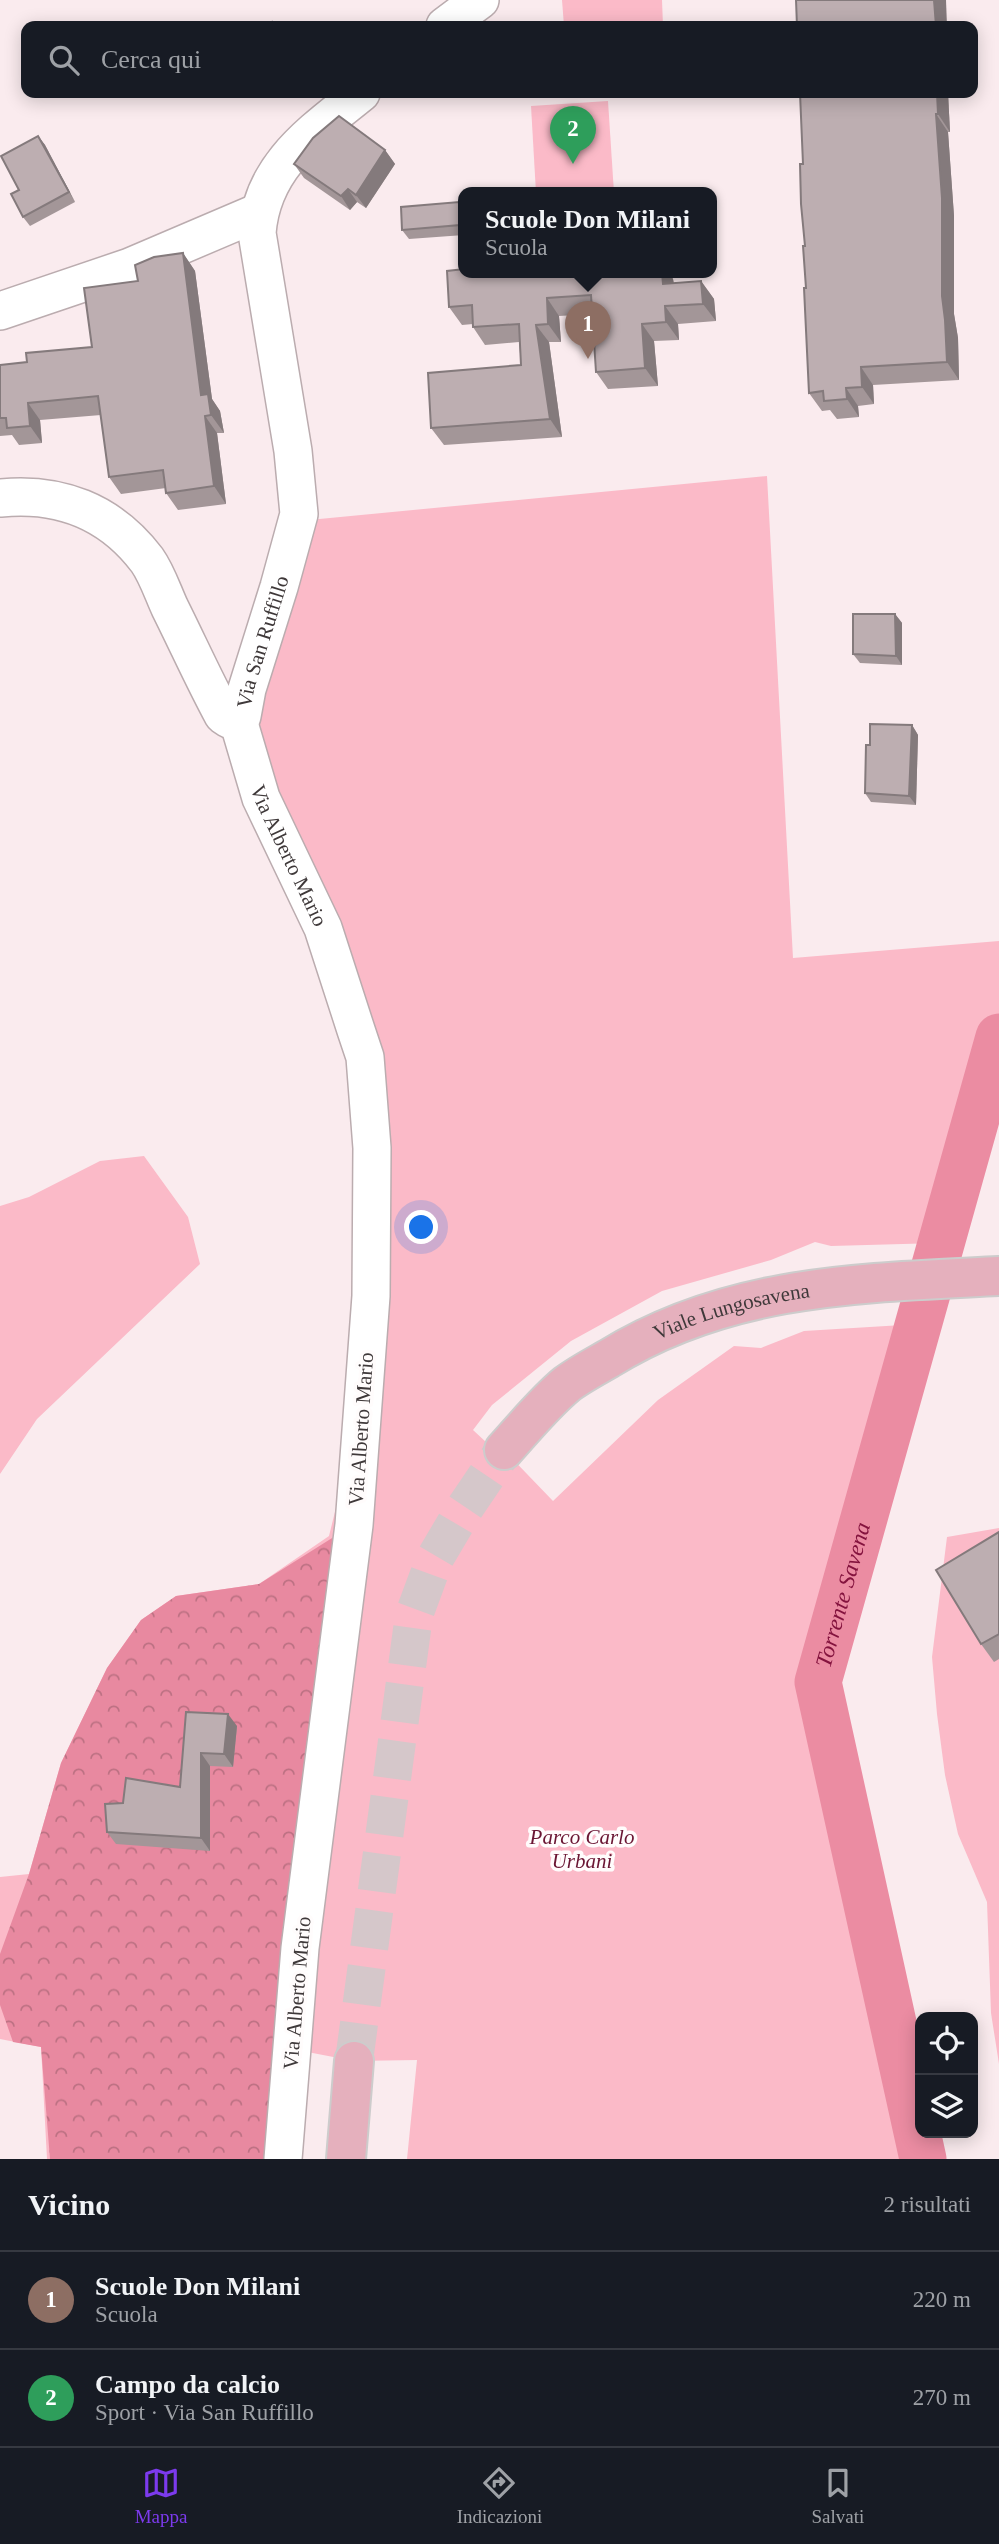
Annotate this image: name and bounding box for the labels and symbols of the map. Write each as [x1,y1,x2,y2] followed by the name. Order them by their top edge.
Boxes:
[550,106,596,164] pin: 2
[565,301,611,359] pin: 1
[232,573,294,710] street label: Via San Ruffillo
[246,782,332,930] street label: Via Alberto Mario
[404,1210,438,1244] your location
[650,1278,812,1345] street label: Viale Lungosavena
[344,1351,378,1507] street label: Via Alberto Mario
[810,1519,875,1670] water label: Torrente Savena
[529,1825,634,1873] park label: Parco Carlo Urbani
[278,1915,316,2071] street label: Via Alberto Mario

